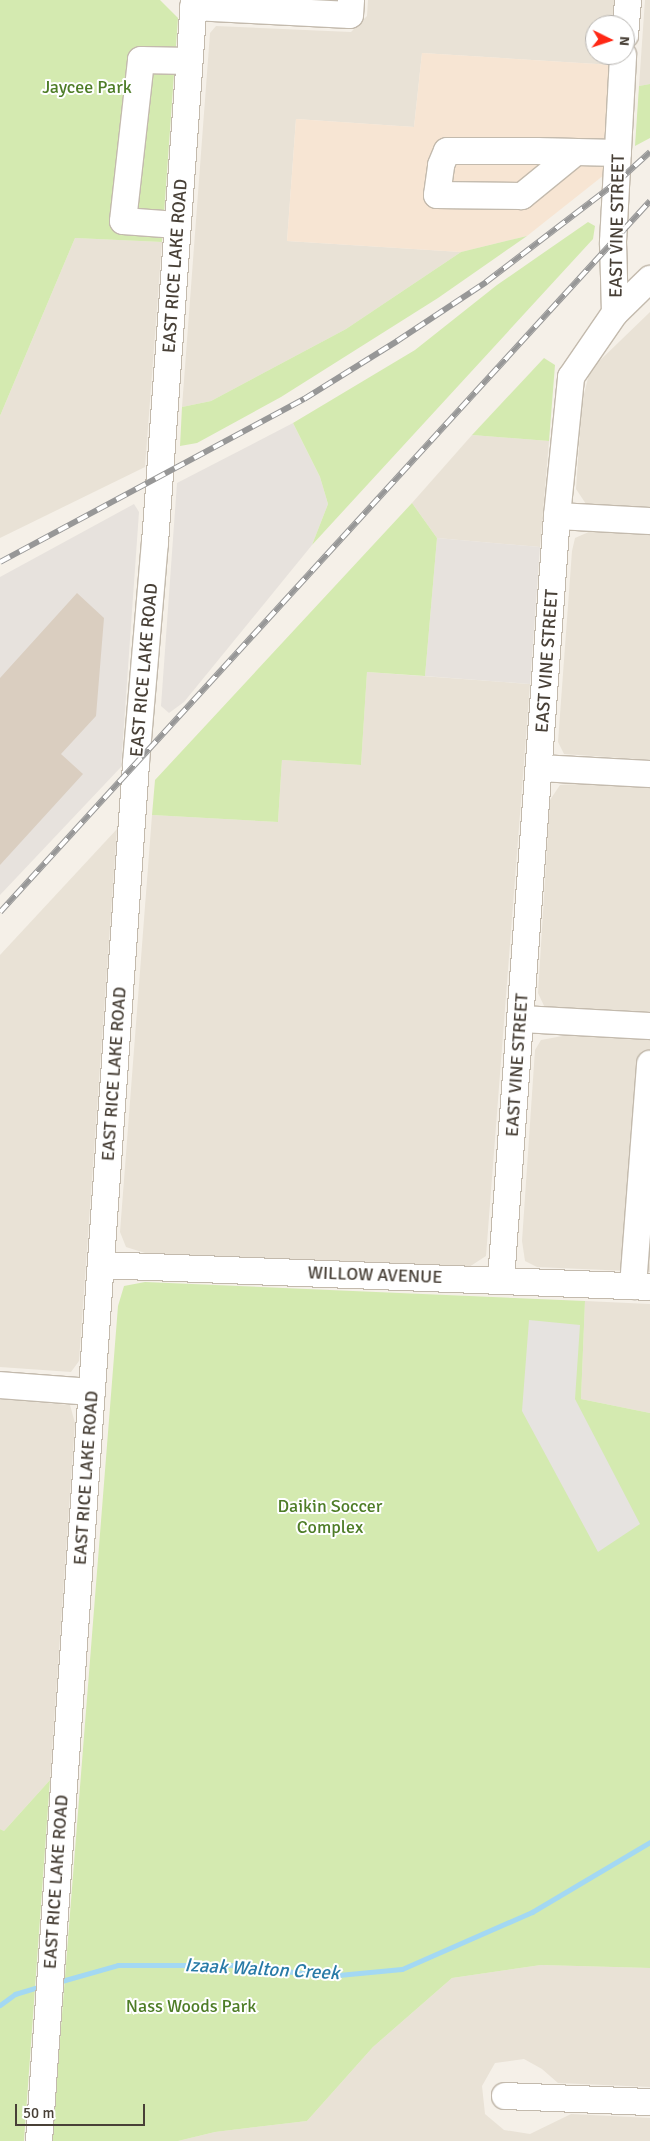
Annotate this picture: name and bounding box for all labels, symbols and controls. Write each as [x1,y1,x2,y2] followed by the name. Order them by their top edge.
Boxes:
[585,15,635,65] north arrow
[616,36,633,46] text: N
[42,76,132,98] park label: Jaycee Park
[605,154,629,298] street label: EAST VINE STREET
[158,178,192,354] street label: EAST RICE LAKE ROAD
[126,582,162,758] street label: EAST RICE LAKE ROAD
[531,588,563,734] street label: EAST VINE STREET
[97,986,131,1162] street label: EAST RICE LAKE ROAD
[501,992,533,1138] street label: EAST VINE STREET
[307,1262,443,1288] street label: WILLOW AVENUE
[69,1390,103,1566] street label: EAST RICE LAKE ROAD
[278,1496,382,1538] park label: Daikin Soccer Complex
[39,1794,73,1970] street label: EAST RICE LAKE ROAD
[184,1955,340,1985] water label: Izaak Walton Creek
[126,1995,256,2017] park label: Nass Woods Park
[18,2094,148,2126] scale bar
[23,2104,54,2122] text: 50 m

